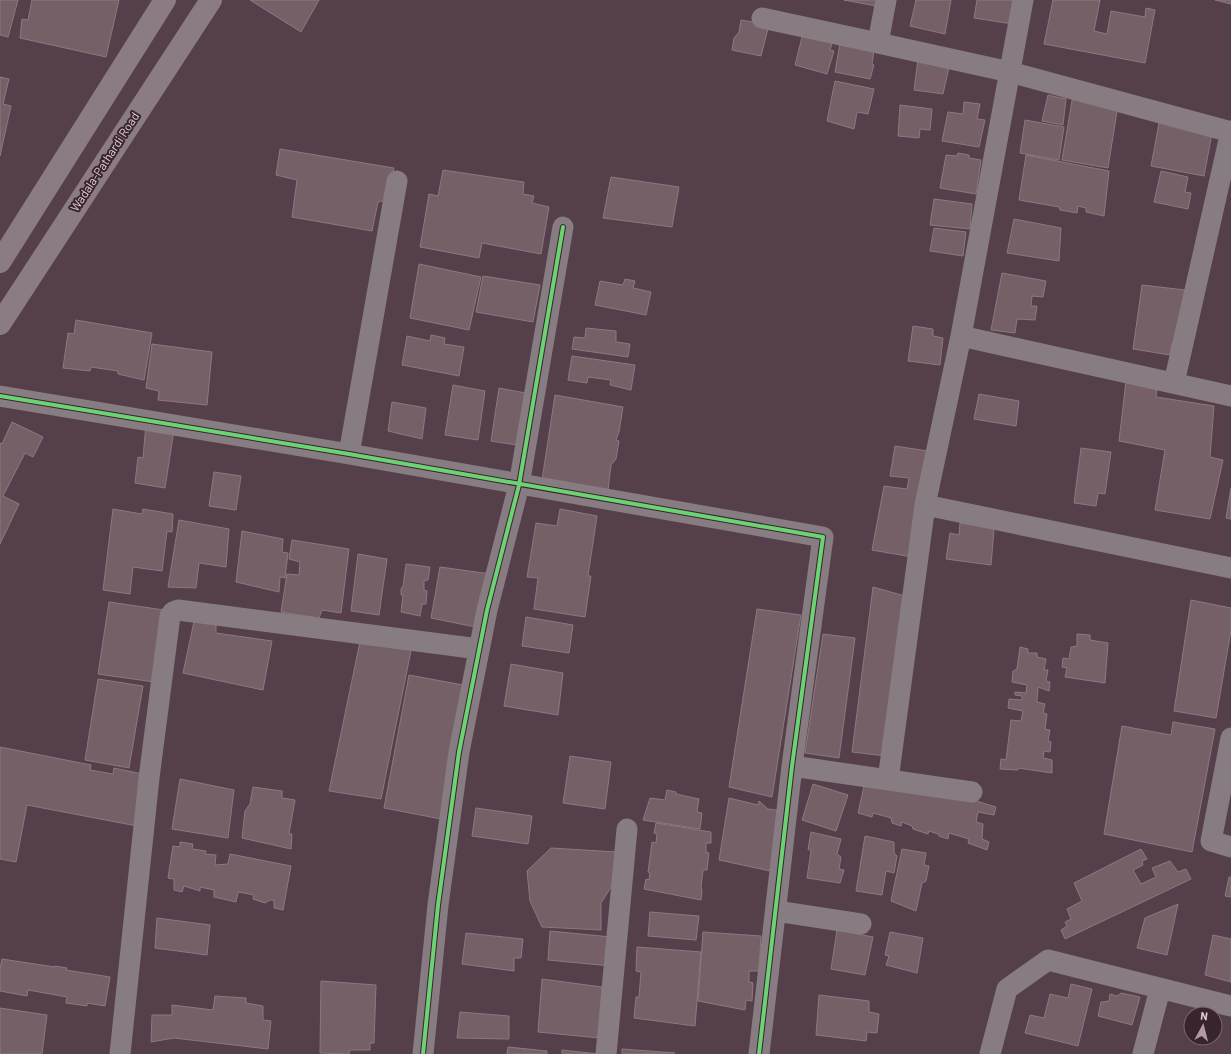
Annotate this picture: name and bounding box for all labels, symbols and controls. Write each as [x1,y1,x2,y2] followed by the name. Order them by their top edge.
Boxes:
[67,109,141,214] street label: Wadala-Pathardi Road
[1183,1006,1223,1046] north arrow
[1200,1009,1209,1022] text: N

